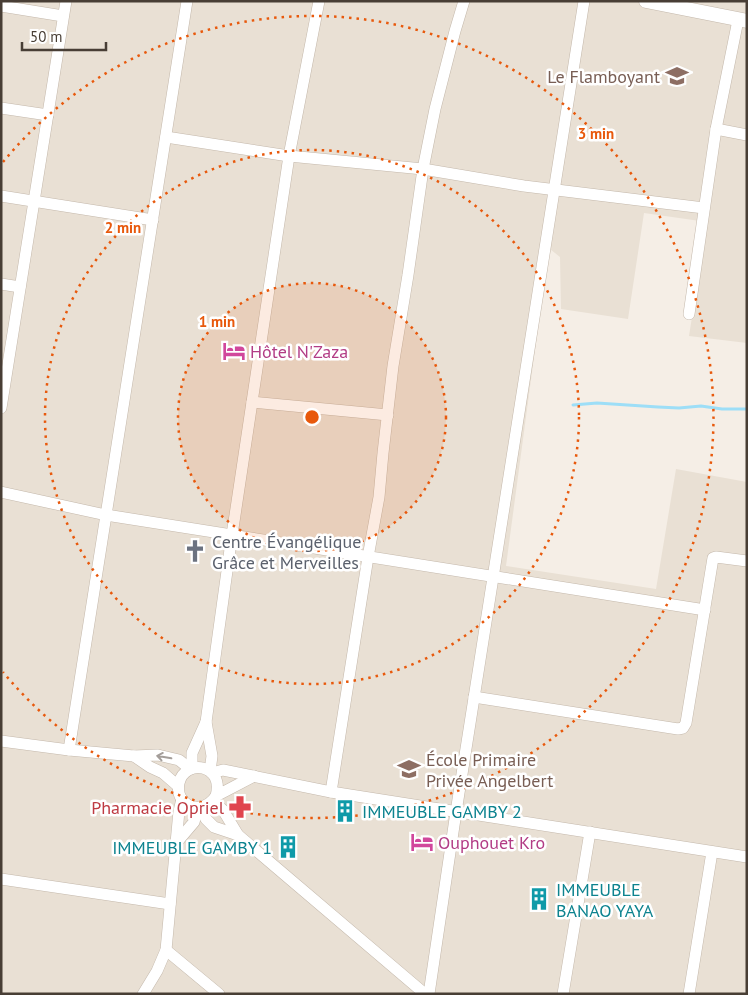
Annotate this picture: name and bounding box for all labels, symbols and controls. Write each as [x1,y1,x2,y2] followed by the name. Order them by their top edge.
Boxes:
[22,20,106,52] scale bar
[30,27,63,46] text: 50 m
[664,63,690,89] school or university icon: Le Flamboyant
[547,65,660,88] place label: Le Flamboyant
[578,124,614,143] text: 3 min
[105,218,141,237] text: 2 min
[199,312,235,331] text: 1 min
[221,338,247,364] hotel icon: Hôtel N'Zaza
[250,340,348,363] place label: Hôtel N'Zaza
[303,408,321,426] centre of rings
[212,530,361,574] place label: Centre Évangélique Grâce et Merveilles
[182,538,208,564] church icon: Centre Évangélique Grâce et Merveilles
[426,748,553,792] place label: École Primaire Privée Angelbert
[156,751,172,761] one-way arrow
[396,756,422,782] school or university icon: École Primaire Privée Angelbert
[227,794,253,820] pharmacy icon: Pharmacie Opriel
[91,796,225,819] place label: Pharmacie Opriel
[332,798,358,824] building icon: IMMEUBLE GAMBY 2
[362,800,522,823] place label: IMMEUBLE GAMBY 2
[409,829,435,855] hotel icon: Ouphouet Kro
[438,831,545,854] place label: Ouphouet Kro
[275,834,301,860] building icon: IMMEUBLE GAMBY 1
[112,836,272,859] place label: IMMEUBLE GAMBY 1
[556,878,654,922] place label: IMMEUBLE BANAO YAYA
[526,886,552,912] building icon: IMMEUBLE BANAO YAYA

